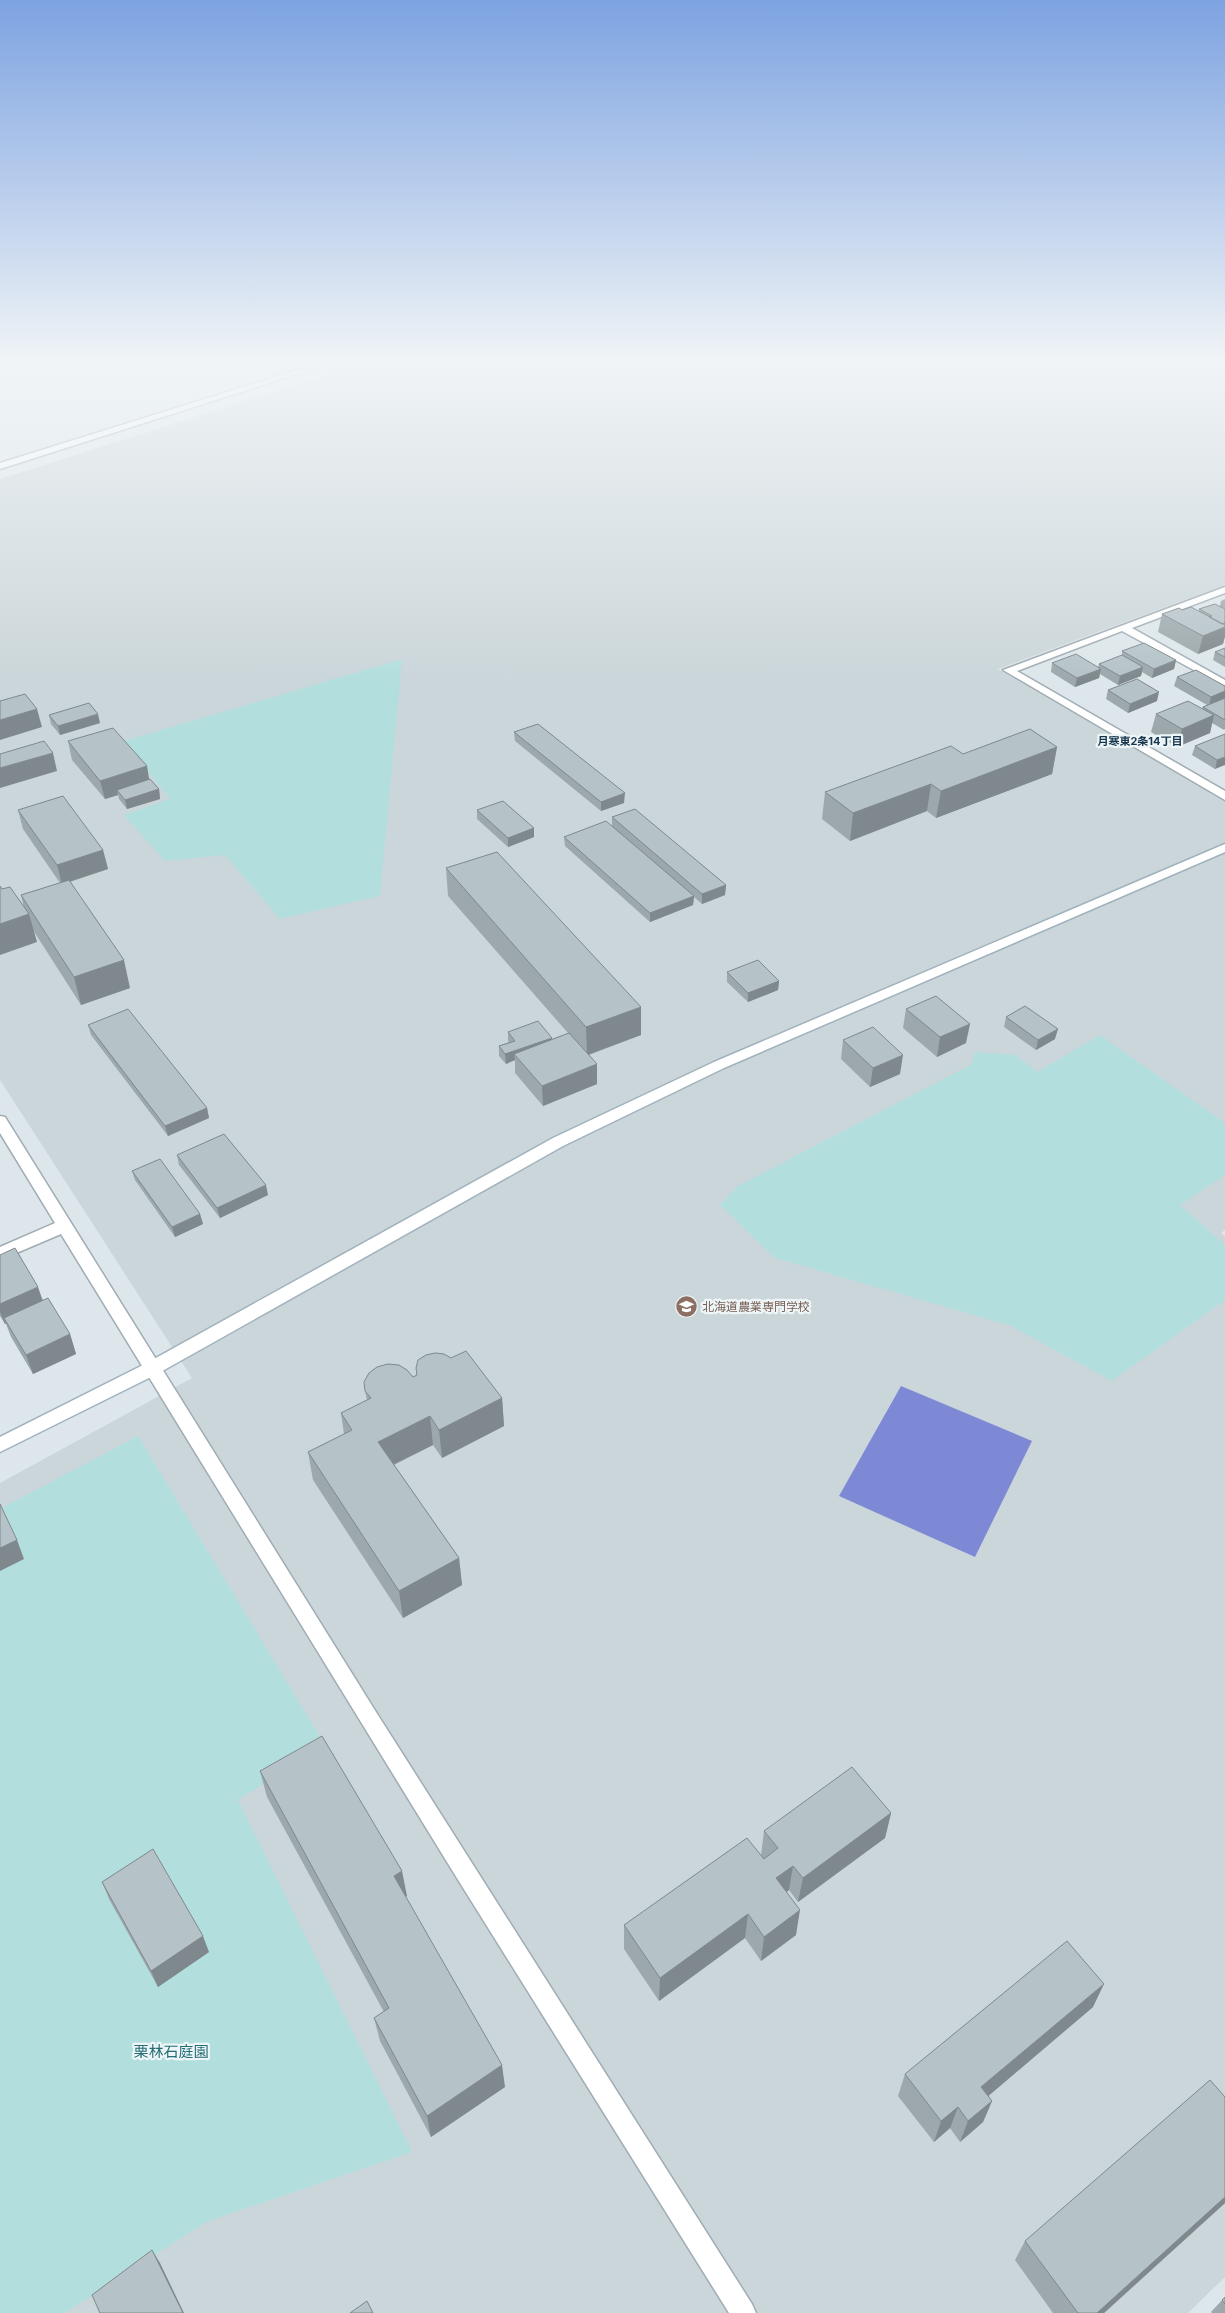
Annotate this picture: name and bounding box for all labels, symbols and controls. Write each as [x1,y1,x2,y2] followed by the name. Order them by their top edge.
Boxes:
[1097,734,1183,748] district label: 月寒東2条14丁目
[674,1295,698,1319] school or university icon: 北海道農業専門学校
[702,1299,810,1314] place label: 北海道農業専門学校
[133,2042,209,2061] park label: 栗林石庭園

